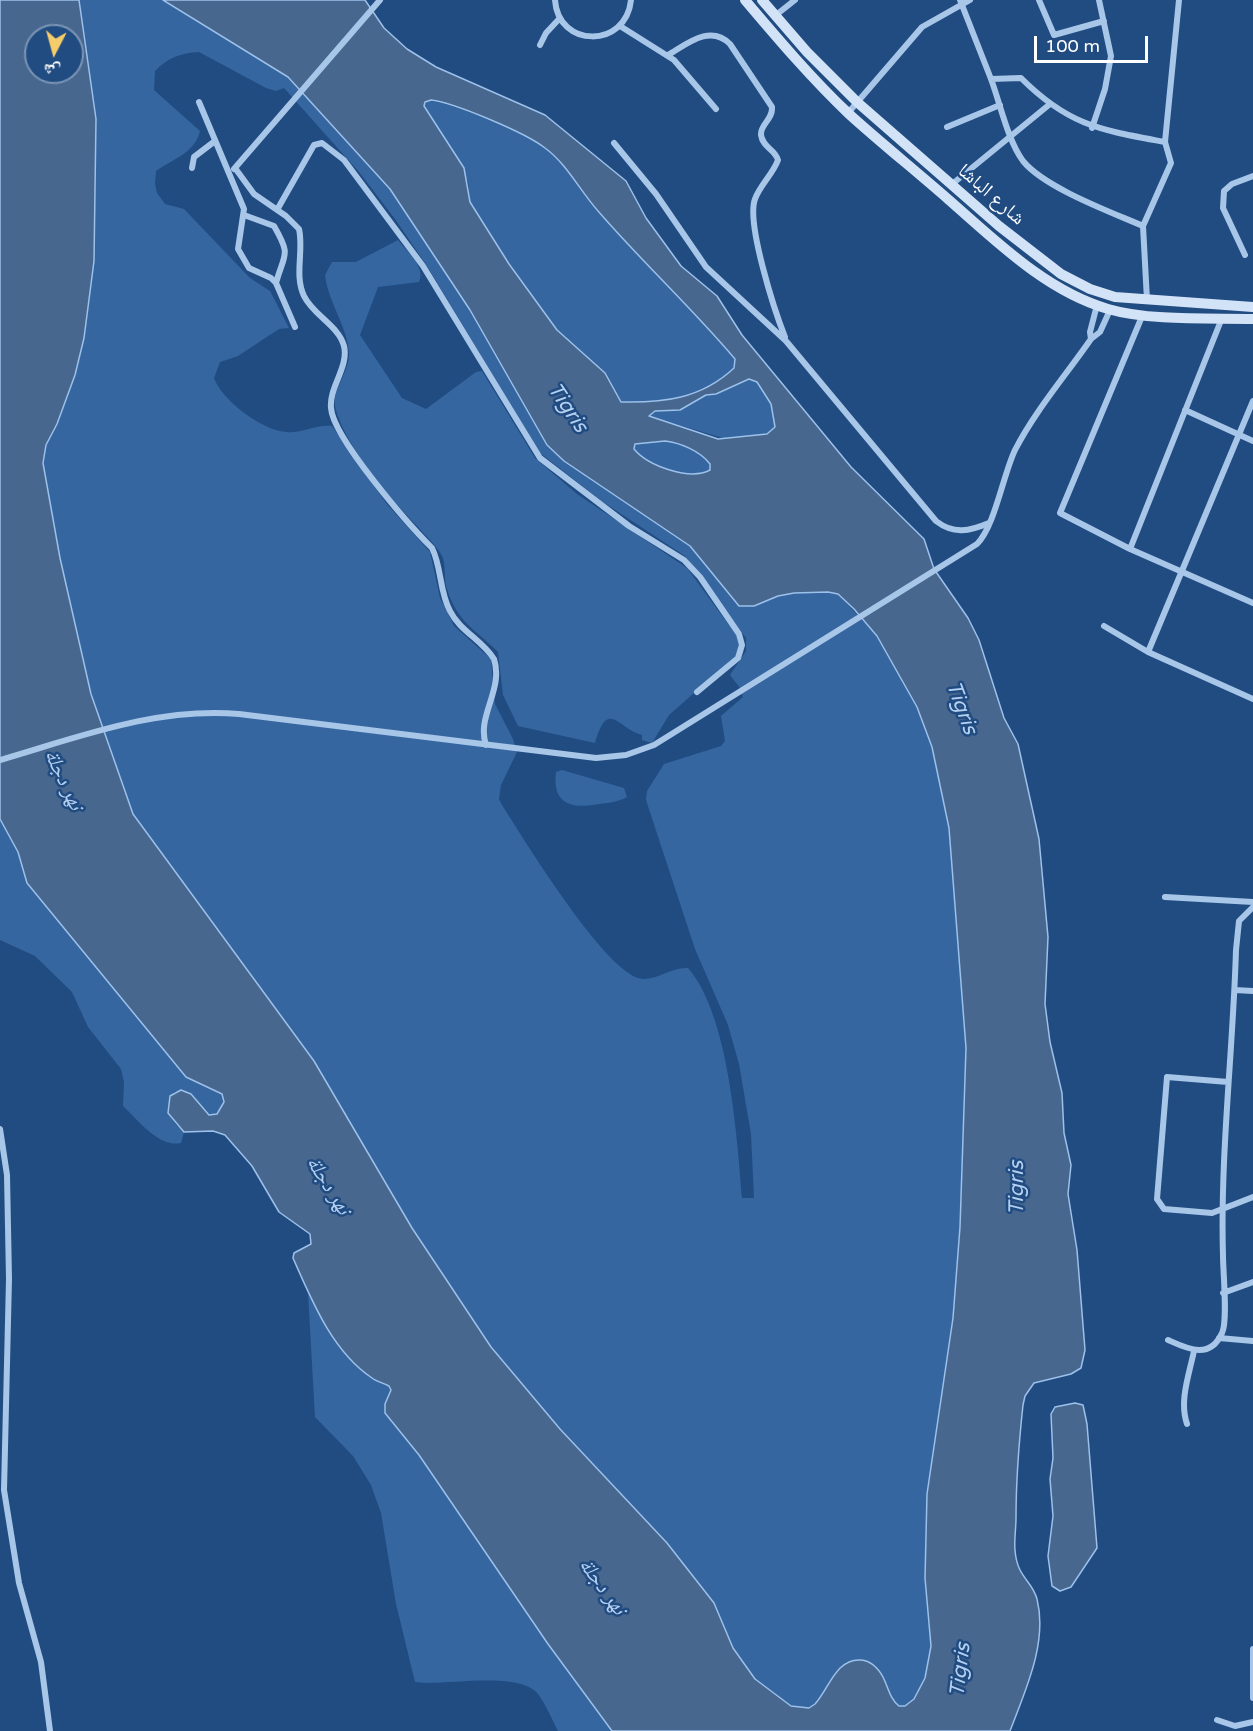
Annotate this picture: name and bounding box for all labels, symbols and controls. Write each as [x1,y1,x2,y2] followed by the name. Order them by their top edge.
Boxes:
[24,24,84,84] north arrow
[1037,24,1151,62] scale bar
[1045,35,1100,57] text: 100 m
[43,59,62,81] text: ش
[952,159,1030,231] street label: شارع الباشا
[541,378,593,438] water label: Tigris
[940,678,982,738] water label: Tigris
[38,745,88,815] water label: نهر دجلة
[300,1152,356,1220] water label: نهر دجلة
[1004,1161,1030,1215] water label: Tigris
[573,1554,631,1620] water label: نهر دجلة
[945,1641,977,1699] water label: Tigris

